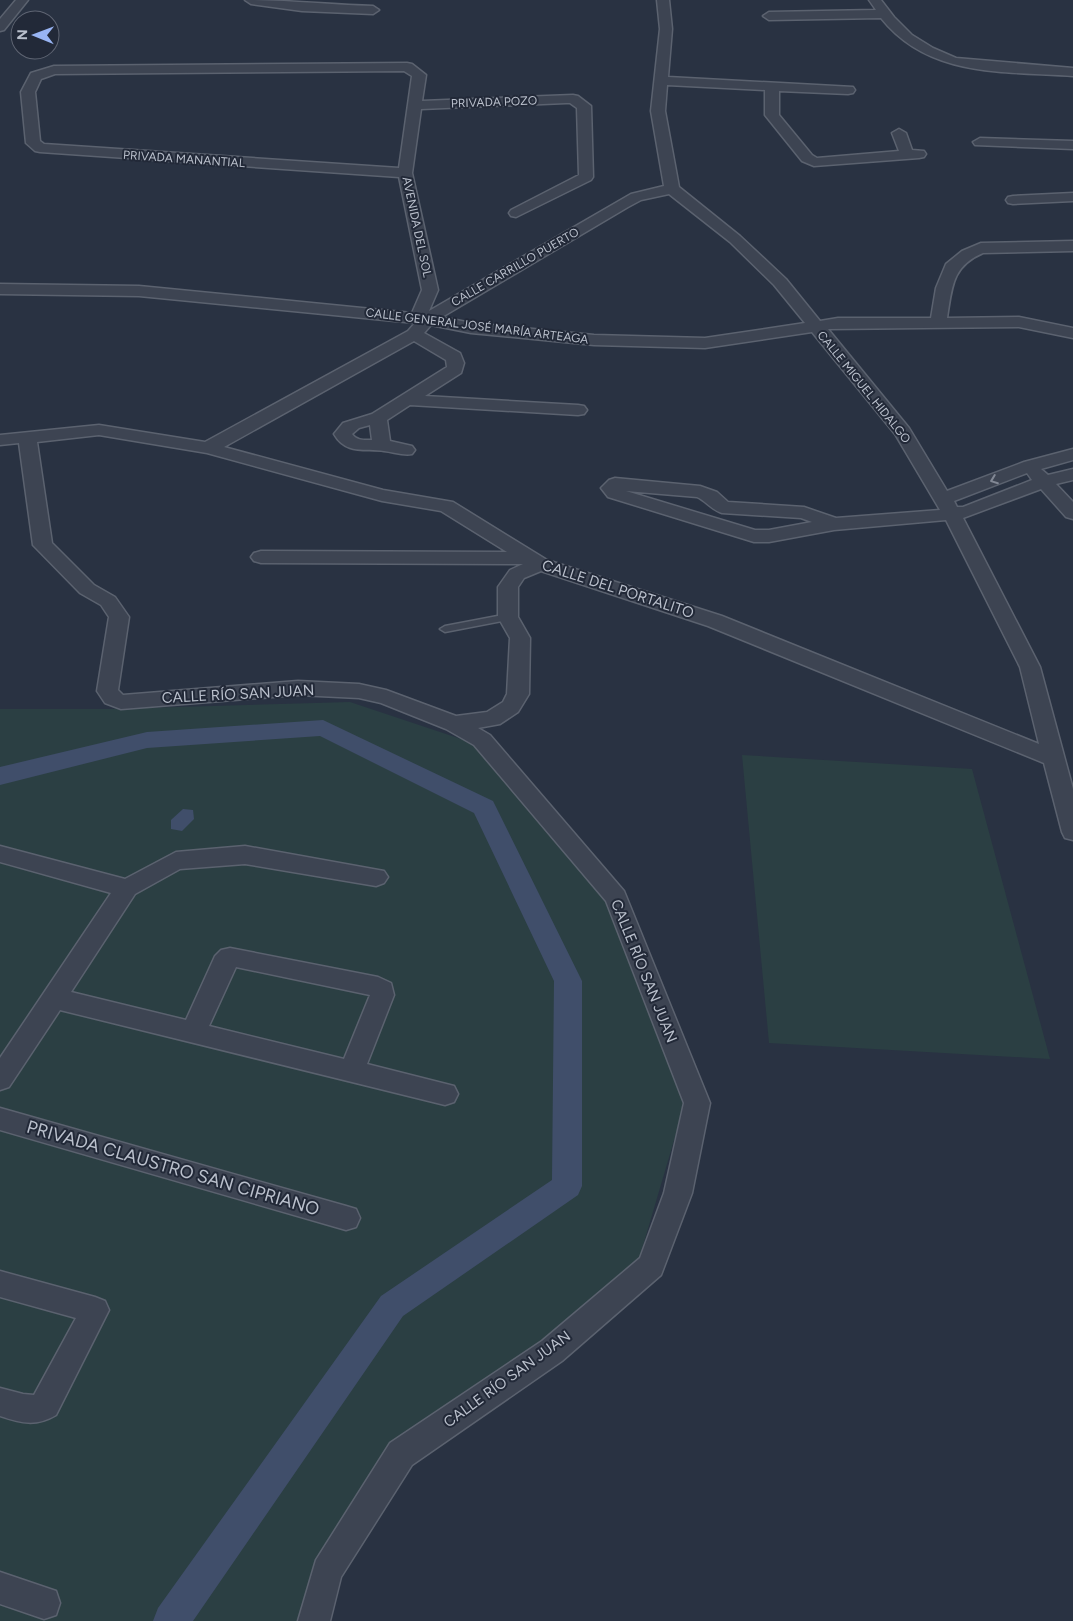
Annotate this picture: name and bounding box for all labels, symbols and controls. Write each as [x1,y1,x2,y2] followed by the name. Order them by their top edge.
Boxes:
[10,10,60,60] north arrow
[14,29,31,40] text: N
[451,93,537,111] street label: PRIVADA POZO
[123,148,246,170] street label: PRIVADA MANANTIAL
[400,175,435,279] street label: AVENIDA DEL SOL
[449,225,581,309] street label: CALLE CARRILLO PUERTO
[365,305,589,347] street label: CALLE GENERAL JOSÉ MARÍA ARTEAGA
[815,328,913,446] street label: CALLE MIGUEL HIDALGO
[990,474,998,484] one-way arrow
[540,556,696,622] street label: CALLE DEL PORTALITO
[161,681,315,707] street label: CALLE RÍO SAN JUAN
[607,897,681,1045] street label: CALLE RÍO SAN JUAN
[24,1116,322,1220] street label: PRIVADA CLAUSTRO SAN CIPRIANO
[440,1327,574,1431] street label: CALLE RÍO SAN JUAN

